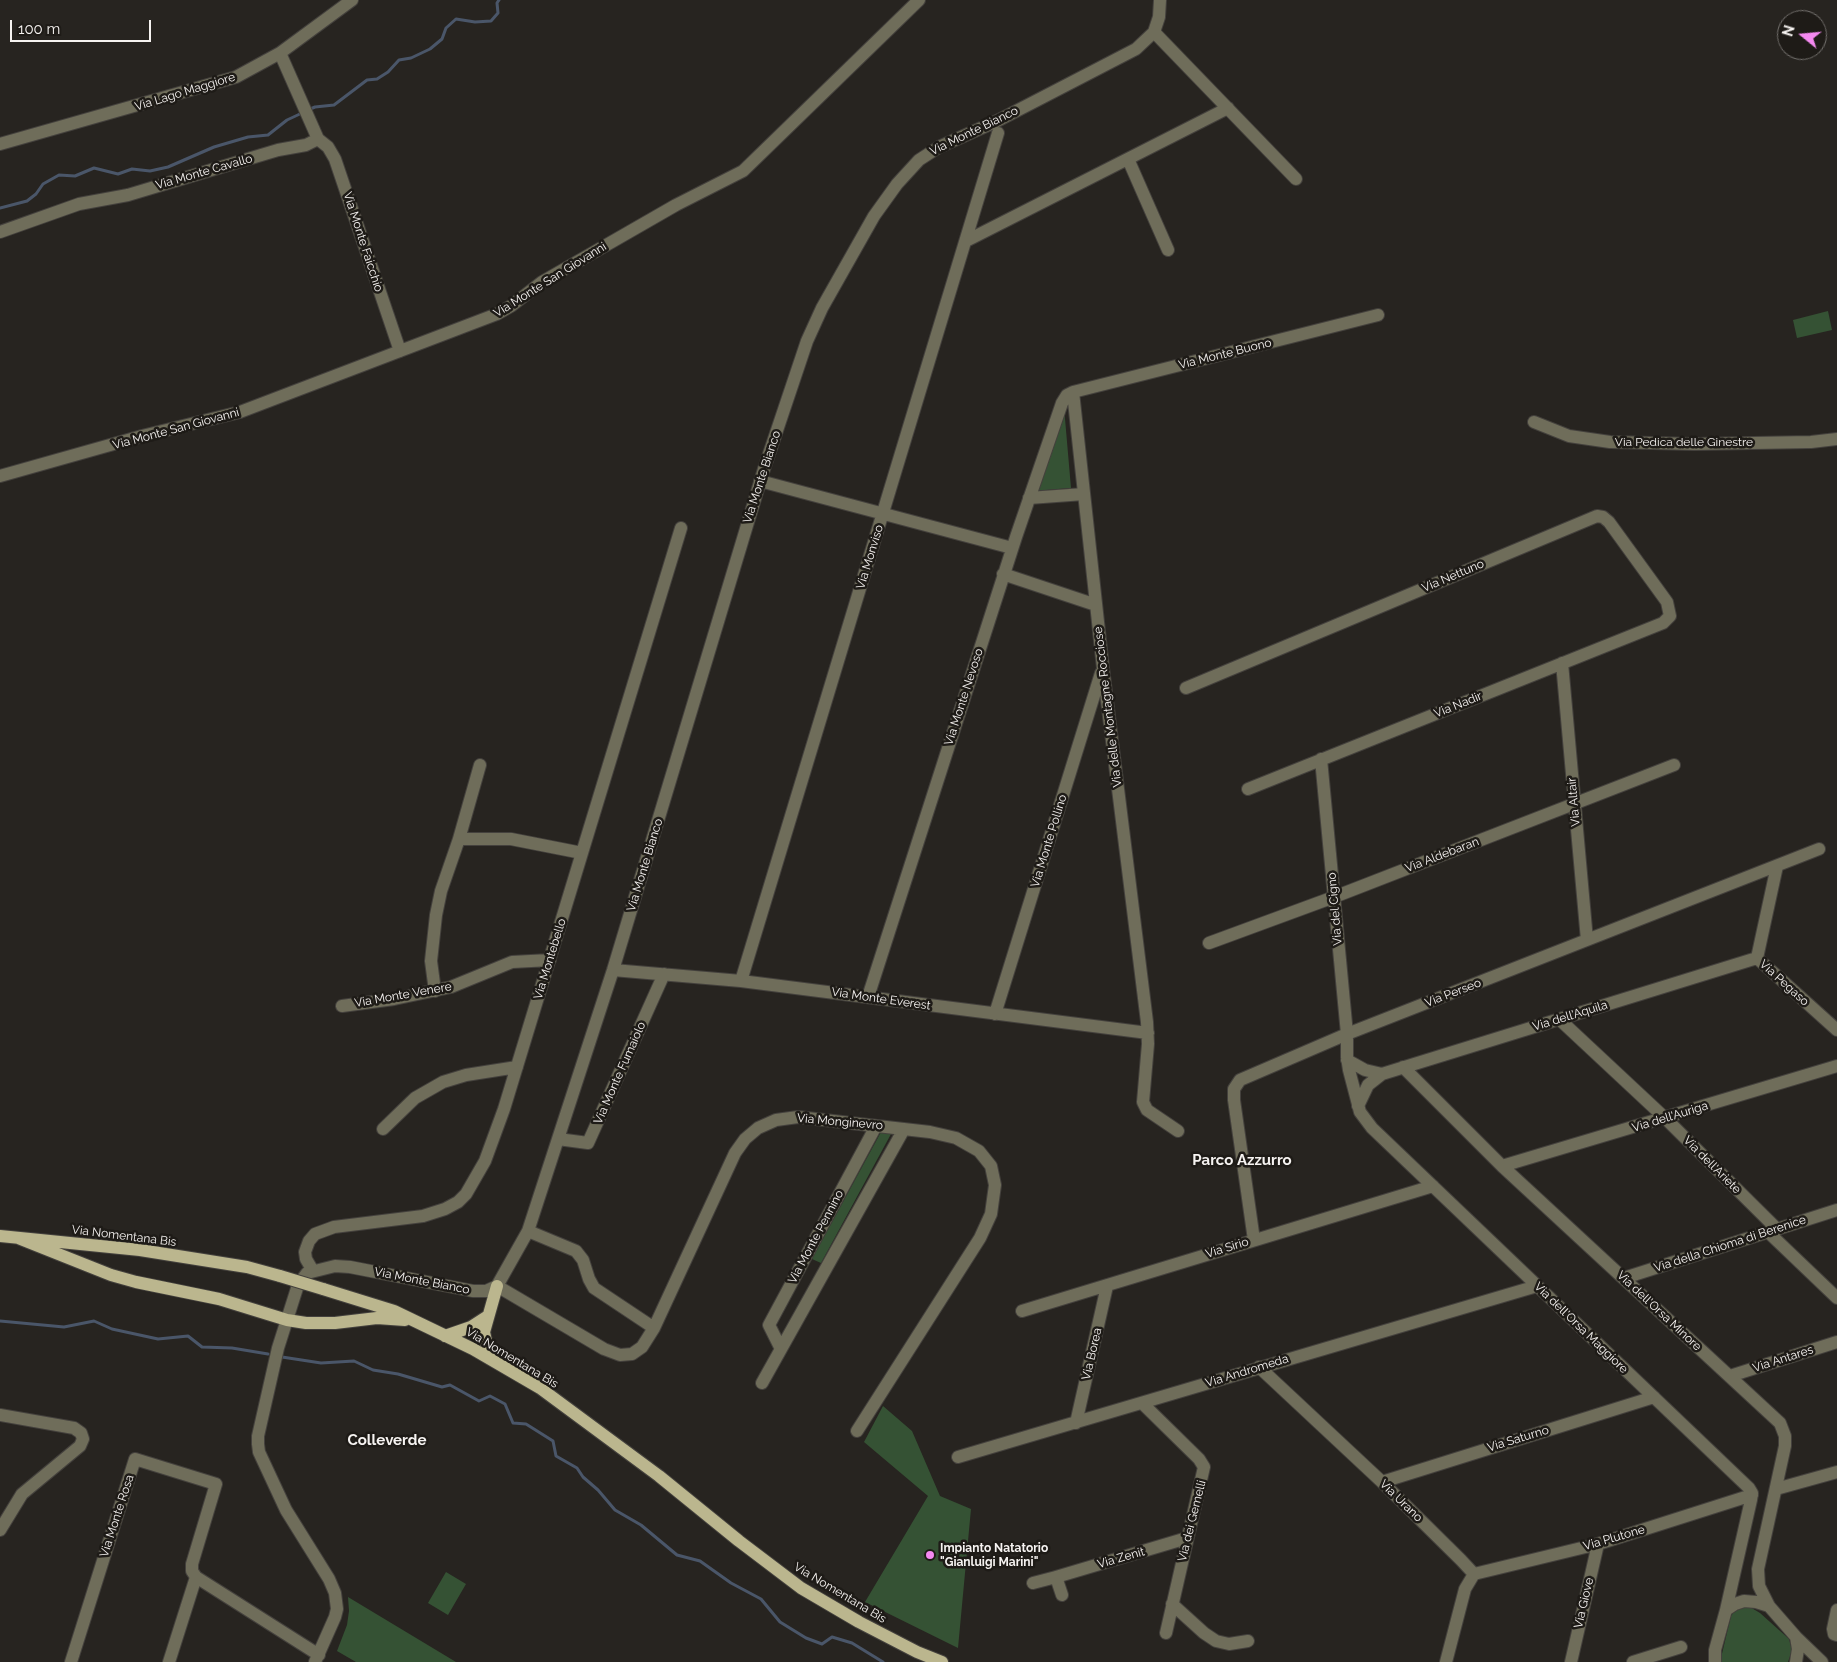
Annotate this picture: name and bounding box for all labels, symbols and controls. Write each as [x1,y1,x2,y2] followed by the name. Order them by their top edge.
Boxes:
[12,10,154,42] scale bar
[1777,10,1827,60] north arrow
[18,20,60,38] text: 100 m
[1779,23,1798,38] text: N
[133,70,237,114] street label: Via Lago Maggiore
[927,103,1021,159] street label: Via Monte Bianco
[154,151,254,193] street label: Via Monte Cavallo
[340,190,386,294] street label: Via Monte Faicchio
[491,239,609,321] street label: Via Monte San Giovanni
[1177,335,1273,373] street label: Via Monte Buono
[111,405,241,453] street label: Via Monte San Giovanni
[740,429,784,525] street label: Via Monte Bianco
[1615,435,1753,449] street label: Via Pedica delle Ginestre
[853,523,887,591] street label: Via Monviso
[1420,557,1486,595] street label: Via Nettuno
[1091,626,1125,788] street label: Via delle Montagne Rocciose
[942,647,986,747] street label: Via Monte Nevoso
[1432,689,1484,721] street label: Via Nadir
[1565,777,1583,827] street label: Via Altair
[1028,793,1070,889] street label: Via Monte Pollino
[624,817,666,913] street label: Via Monte Bianco
[1403,834,1481,876] street label: Via Aldebaran
[1325,872,1345,946] street label: Via del Cigno
[531,917,569,1001] street label: Via Montebello
[1756,957,1812,1009] street label: Via Pegaso
[1423,976,1483,1010] street label: Via Perseo
[353,979,453,1011] street label: Via Monte Venere
[830,985,932,1013] street label: Via Monte Everest
[1531,998,1609,1034] street label: Via dell'Aquila
[591,1020,649,1126] street label: Via Monte Fumaiolo
[1630,1099,1710,1135] street label: Via dell'Auriga
[796,1111,884,1133] street label: Via Monginevro
[1680,1133,1744,1197] street label: Via dell'Ariete
[1192,1151,1292,1169] district label: Parco Azzurro
[785,1188,847,1286] street label: Via Monte Pennino
[1652,1213,1808,1275] street label: Via della Chioma di Berenice
[71,1222,177,1250] street label: Via Nomentana Bis
[1204,1235,1250,1261] street label: Via Sirio
[373,1265,471,1297] street label: Via Monte Bianco
[1614,1268,1704,1354] street label: Via dell'Orsa Minore
[1531,1279,1631,1377] street label: Via dell'Orsa Maggiore
[463,1325,561,1391] street label: Via Nomentana Bis
[1079,1327,1105,1381] street label: Via Borea
[1751,1342,1815,1376] street label: Via Antares
[1204,1352,1290,1390] street label: Via Andromeda
[1485,1423,1551,1455] street label: Via Saturno
[348,1431,426,1449] district label: Colleverde
[97,1473,137,1559] street label: Via Monte Rosa
[1376,1477,1426,1525] street label: Via Urano
[1175,1479,1209,1563] street label: Via dei Gemelli
[1582,1522,1646,1554] street label: Via Plutone
[940,1541,1048,1569] place label: Impianto Natatorio "Gianluigi Marini"
[1096,1544,1146,1572] street label: Via Zenit
[924,1549,936,1561] marker: Impianto Natatorio "Gianluigi Marini"
[791,1560,889,1626] street label: Via Nomentana Bis
[1571,1576,1597,1630] street label: Via Giove

